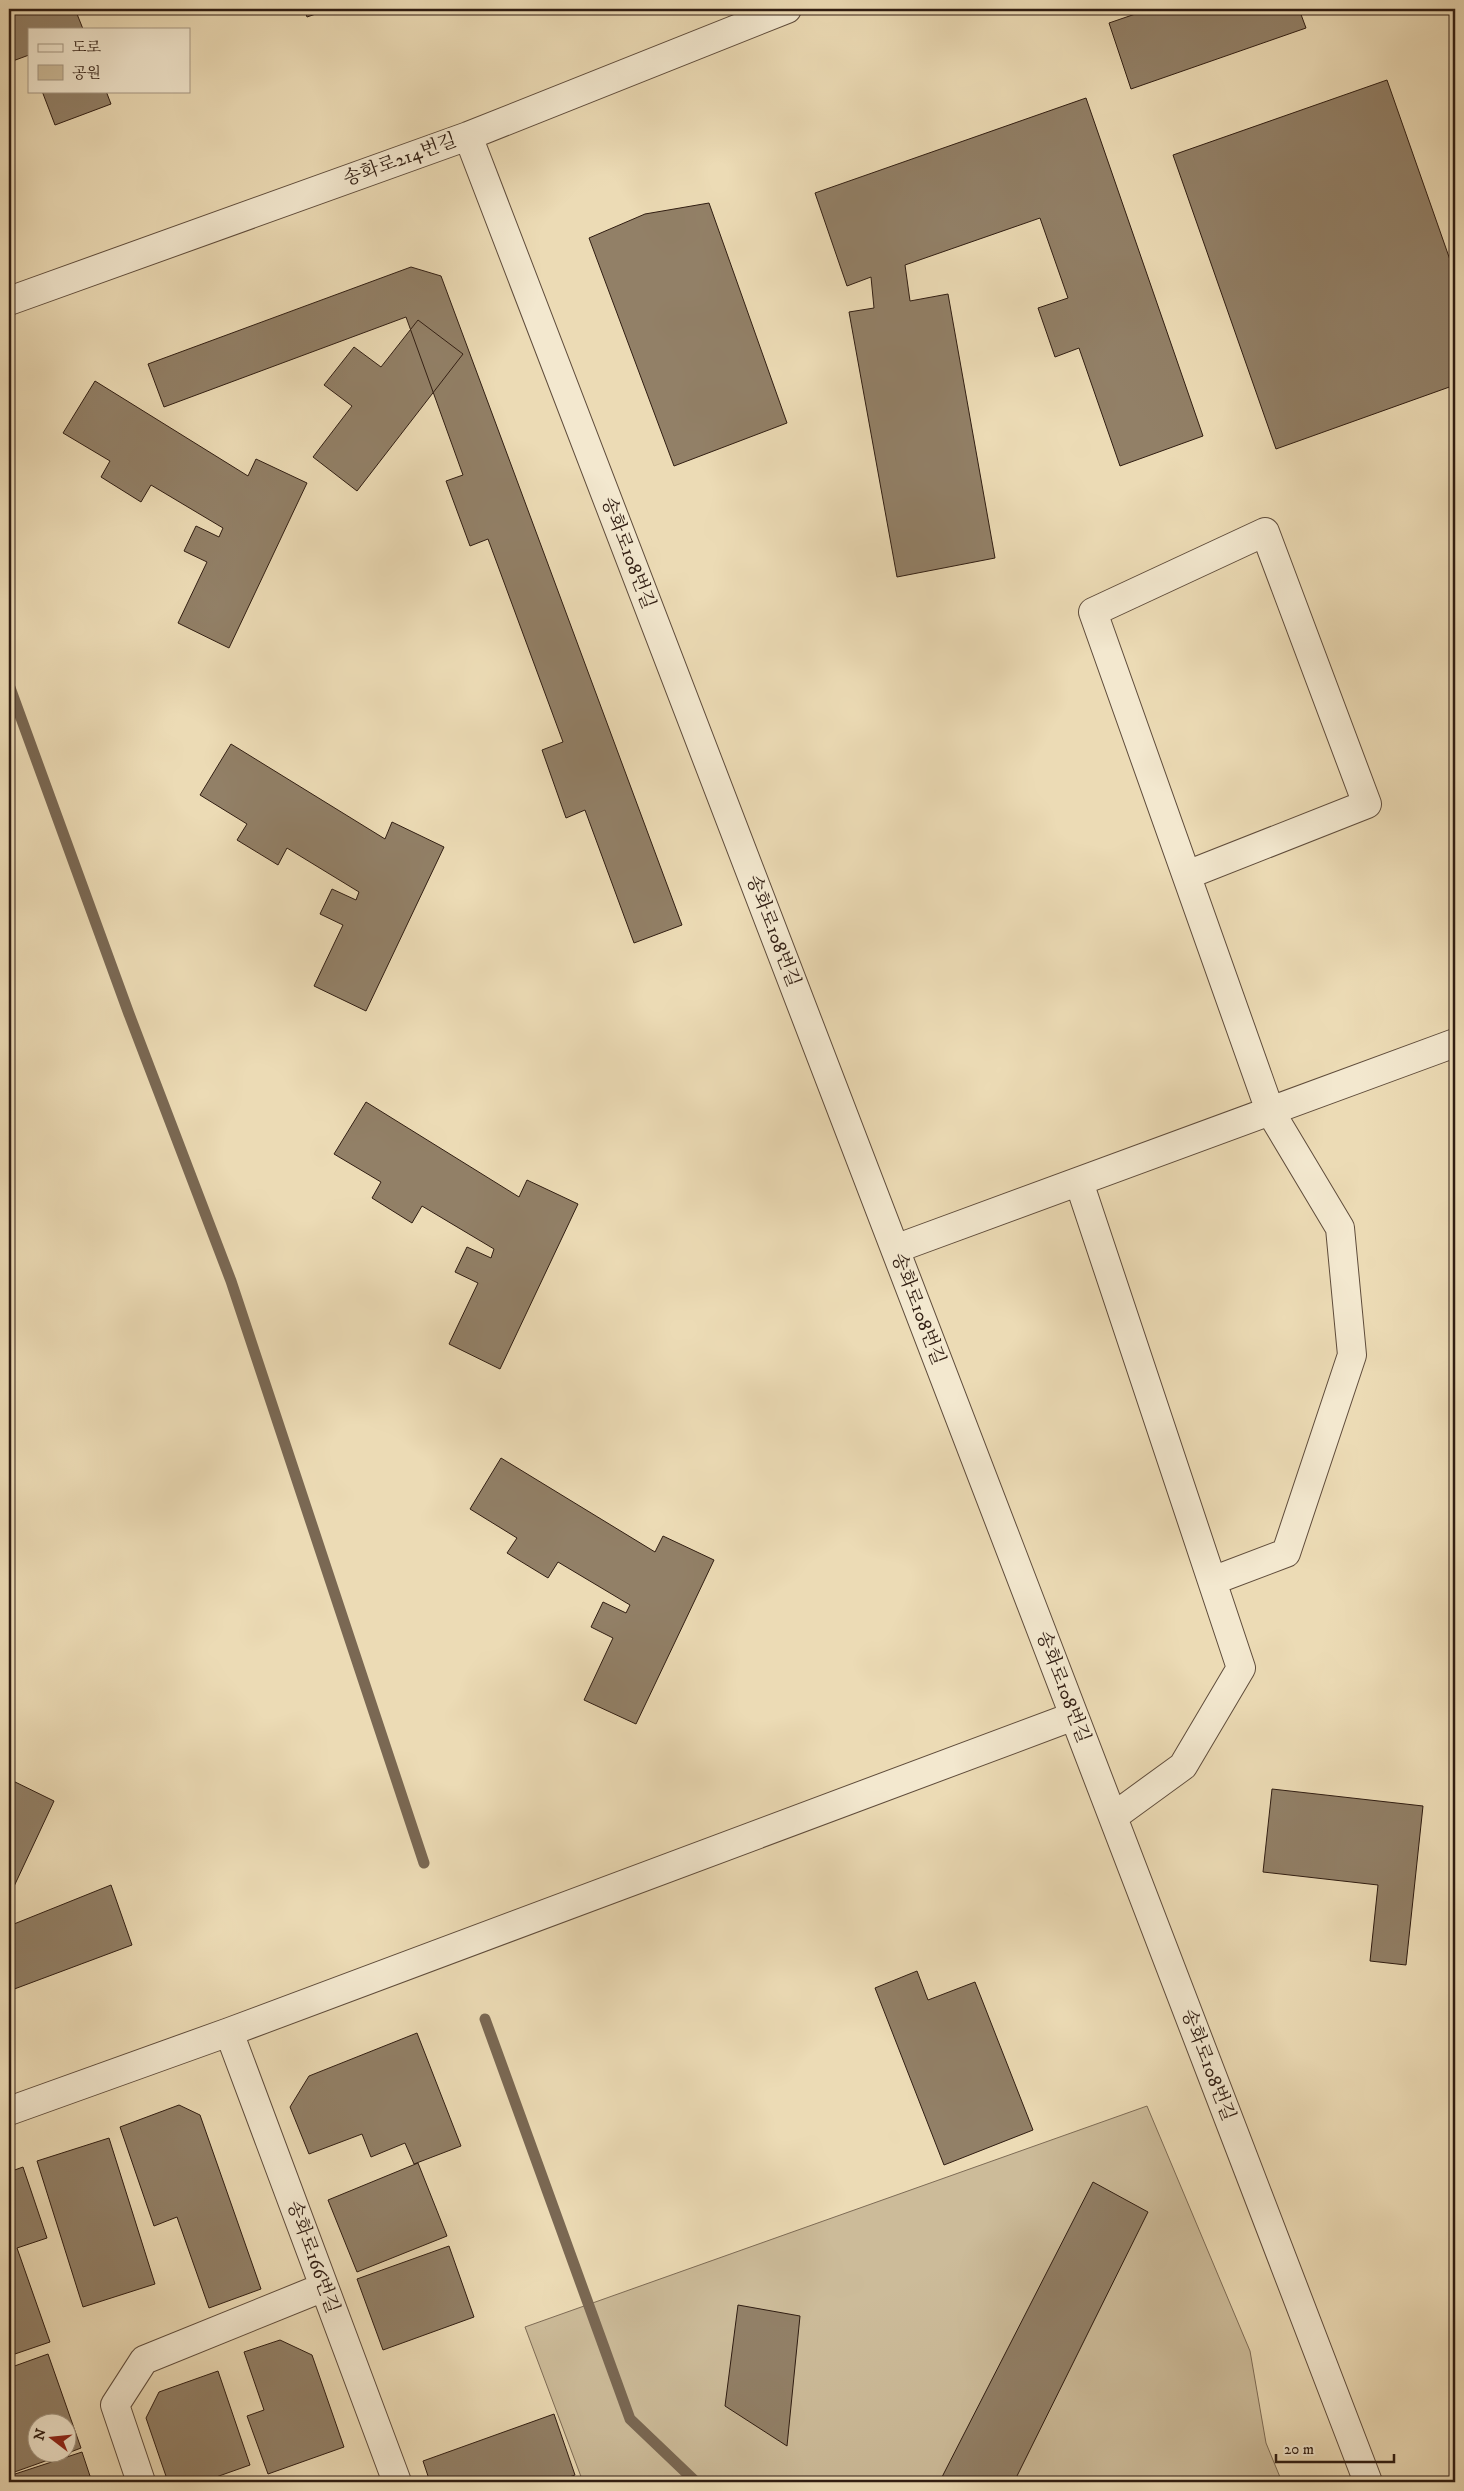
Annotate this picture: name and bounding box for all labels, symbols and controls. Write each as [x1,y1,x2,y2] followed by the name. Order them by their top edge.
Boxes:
[28,28,190,92] legend
[72,38,101,57] text: 도로
[72,64,101,83] text: 공원
[340,129,460,191] street label: 송화로214번길
[596,494,660,612] street label: 송화로108번길
[741,872,805,990] street label: 송화로108번길
[886,1250,950,1368] street label: 송화로108번길
[1031,1628,1095,1746] street label: 송화로108번길
[1176,2006,1240,2124] street label: 송화로108번길
[282,2197,344,2317] street label: 송화로166번길
[28,2414,78,2464] north arrow
[30,2426,51,2443] text: N
[1276,2431,1394,2463] scale bar
[1284,2440,1314,2459] text: 20 m

